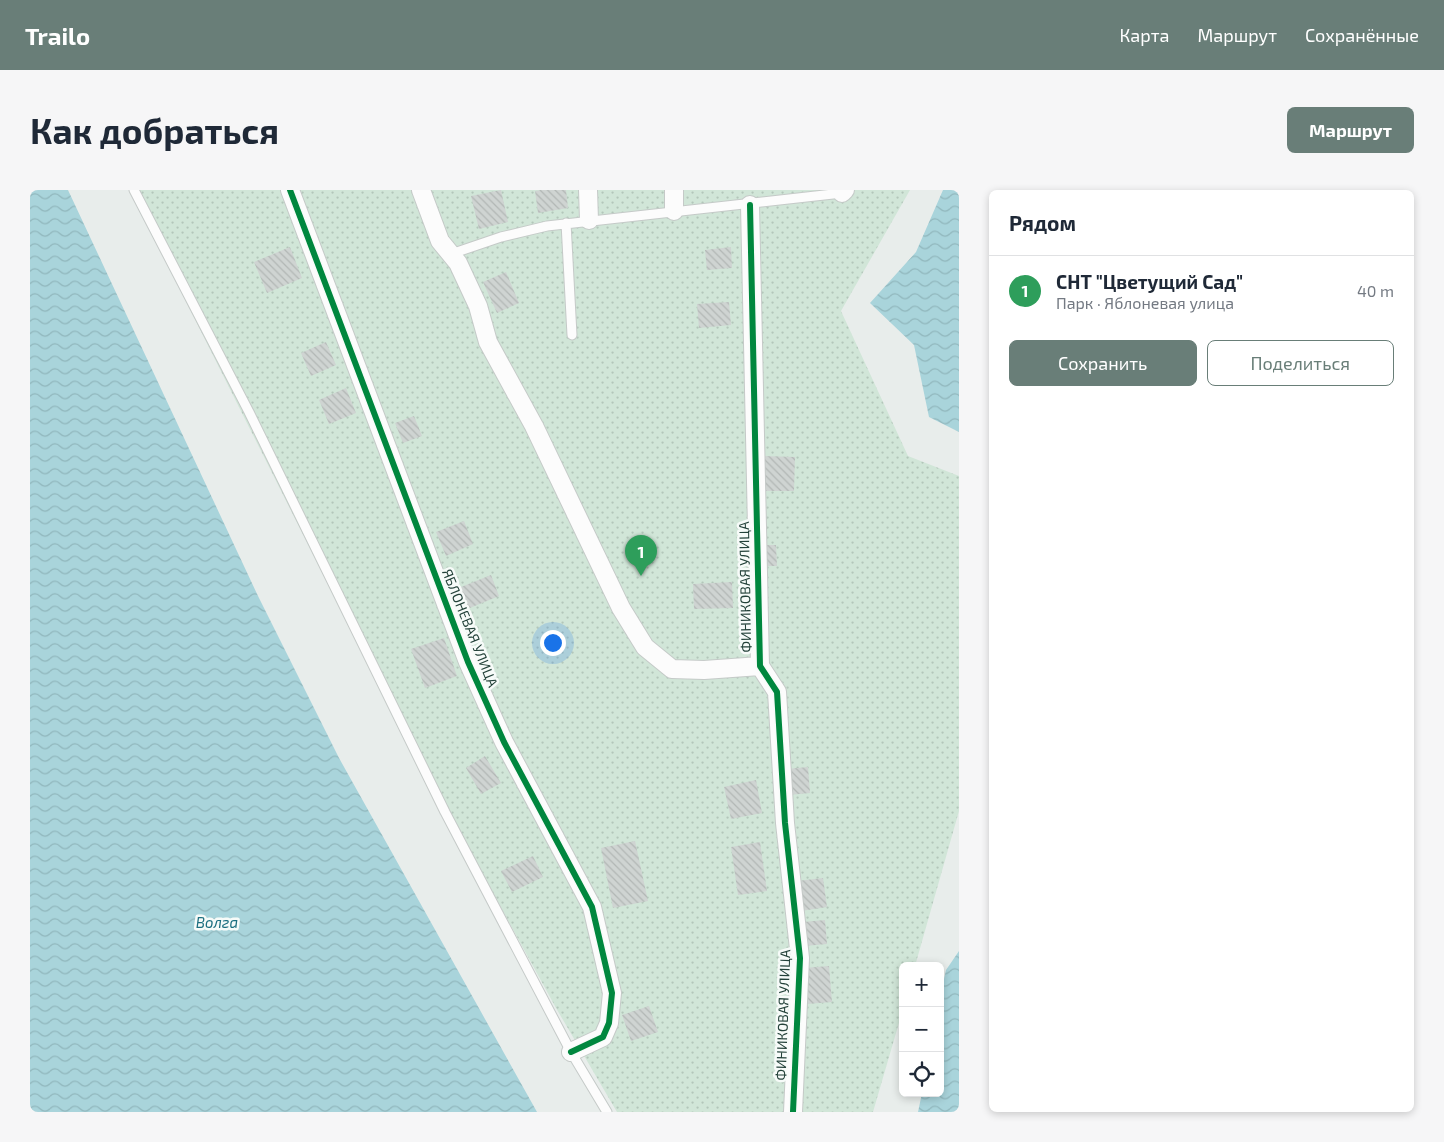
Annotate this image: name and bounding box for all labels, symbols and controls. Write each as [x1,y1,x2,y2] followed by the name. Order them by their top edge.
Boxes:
[25,21,90,50] text: Trailo
[1119,24,1169,46] text: Карта
[1197,24,1277,46] text: Маршрут
[1305,24,1419,46] text: Сохранённые
[1287,107,1414,153] button: Маршрут
[30,109,279,151] text: Как добраться
[1009,210,1076,235] text: Рядом
[1056,270,1243,293] text: СНТ "Цветущий Сад"
[1022,281,1028,300] text: 1
[1357,281,1394,300] text: 40 m
[1056,293,1234,312] text: Парк · Яблоневая улица
[1009,340,1197,386] button: Сохранить
[1207,340,1394,386] button: Поделиться
[735,521,754,653] street label: ФИНИКОВАЯ УЛИЦА
[625,535,657,576] pin: 1
[439,566,502,690] street label: ЯБЛОНЕВАЯ УЛИЦА
[540,630,566,656] your location
[196,913,238,931] water label: Волга
[772,949,793,1081] street label: ФИНИКОВАЯ УЛИЦА
[899,962,944,1097] map controls
[899,962,944,1007] button: +
[899,1007,944,1052] button: −
[899,1052,944,1097] button: locate

